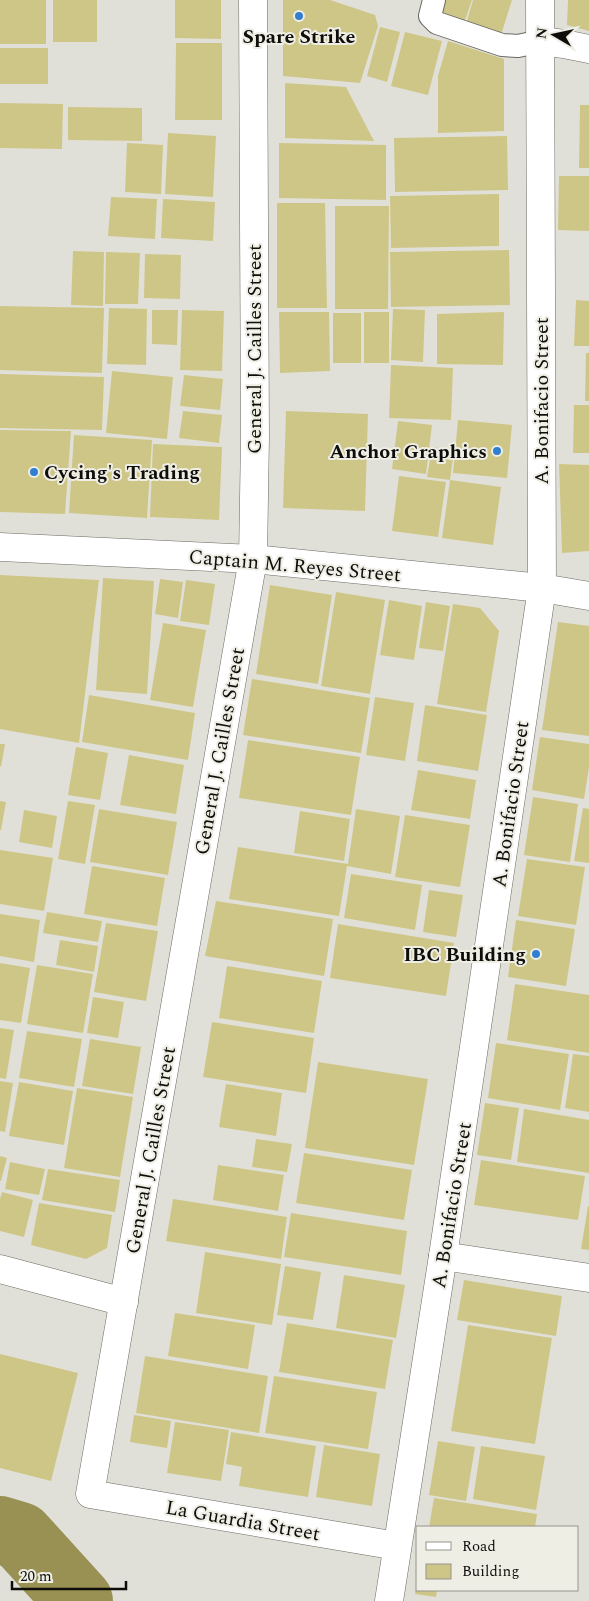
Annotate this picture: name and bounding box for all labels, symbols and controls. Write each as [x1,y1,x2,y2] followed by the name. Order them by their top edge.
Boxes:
[293,10,305,22] marker: Spare Strike
[529,10,579,60] north arrow
[242,22,356,52] place label: Spare Strike
[530,26,553,40] text: N
[240,244,270,454] street label: General J. Cailles Street
[527,317,557,485] street label: A. Bonifacio Street
[330,437,487,467] place label: Anchor Graphics
[491,445,503,457] marker: Anchor Graphics
[44,458,200,488] place label: Cycing's Trading
[28,466,40,478] marker: Cycing's Trading
[188,542,402,590] street label: Captain M. Reyes Street
[187,645,253,857] street label: General J. Cailles Street
[484,719,538,889] street label: A. Bonifacio Street
[403,940,526,970] place label: IBC Building
[530,948,542,960] marker: IBC Building
[118,1044,184,1256] street label: General J. Cailles Street
[424,1120,480,1290] street label: A. Bonifacio Street
[163,1493,322,1549] street label: La Guardia Street
[416,1526,579,1591] legend
[462,1535,496,1558] text: Road
[12,1558,126,1590] scale bar
[462,1560,519,1583] text: Building
[20,1565,52,1588] text: 20 m

